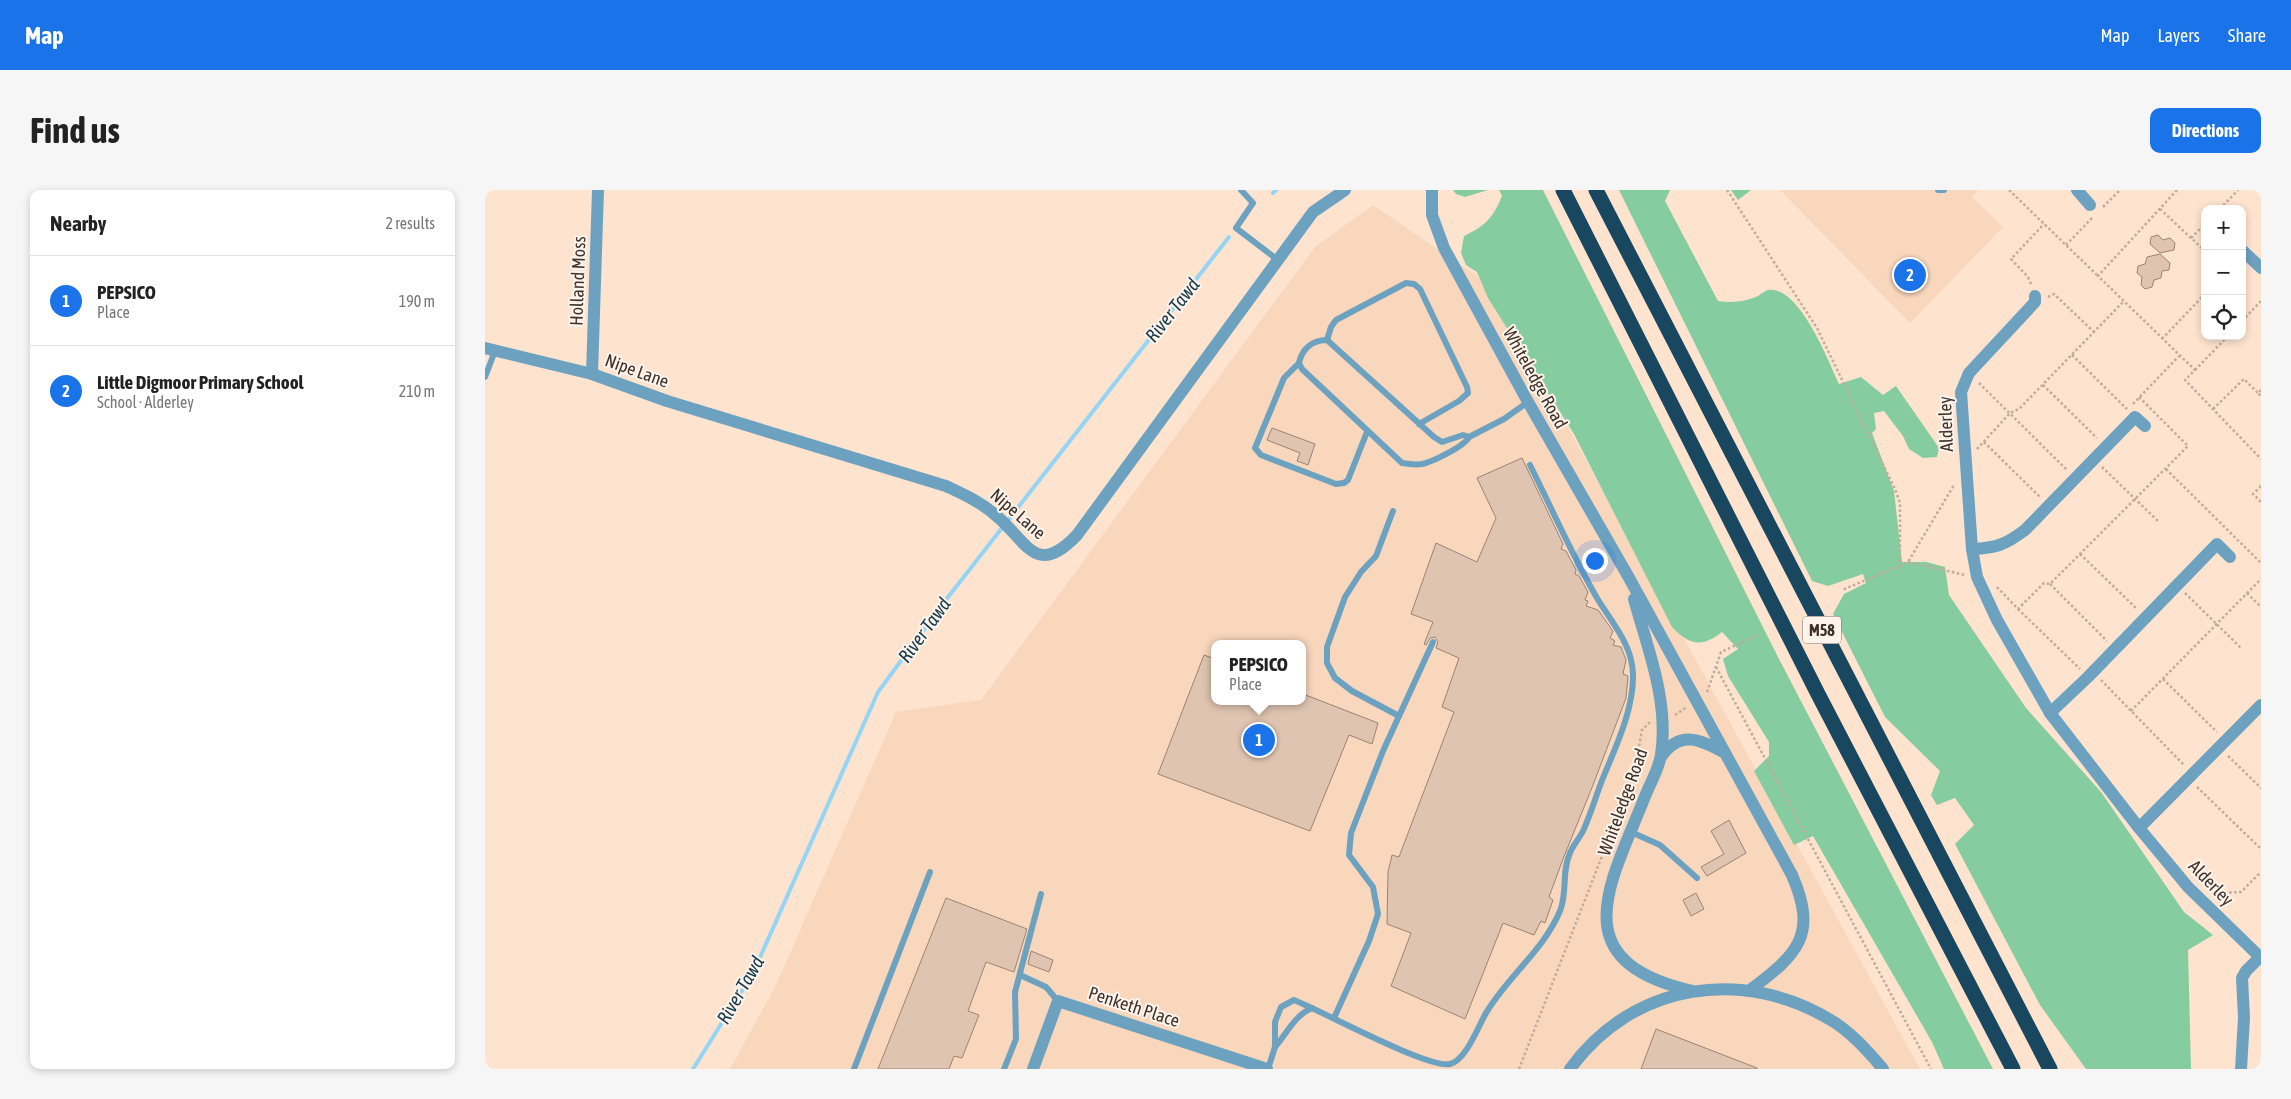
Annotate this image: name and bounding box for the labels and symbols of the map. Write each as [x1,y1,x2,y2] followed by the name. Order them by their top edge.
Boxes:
[565,236,590,326] street label: Holland Moss
[1894,256,1926,294] pin: 2
[1140,274,1204,346] water label: River Tawd
[1499,323,1572,432] street label: Whiteledge Road
[602,349,672,392] street label: Nipe Lane
[1934,396,1957,452] street label: Alderley
[986,484,1050,543] street label: Nipe Lane
[1582,548,1608,574] your location
[893,593,955,667] water label: River Tawd
[1803,616,1841,644] road number: M58
[1243,721,1275,759] pin: 1
[1593,745,1652,858] street label: Whiteledge Road
[2185,855,2238,910] street label: Alderley
[712,952,768,1028] water label: River Tawd
[1086,982,1182,1031] street label: Penketh Place

